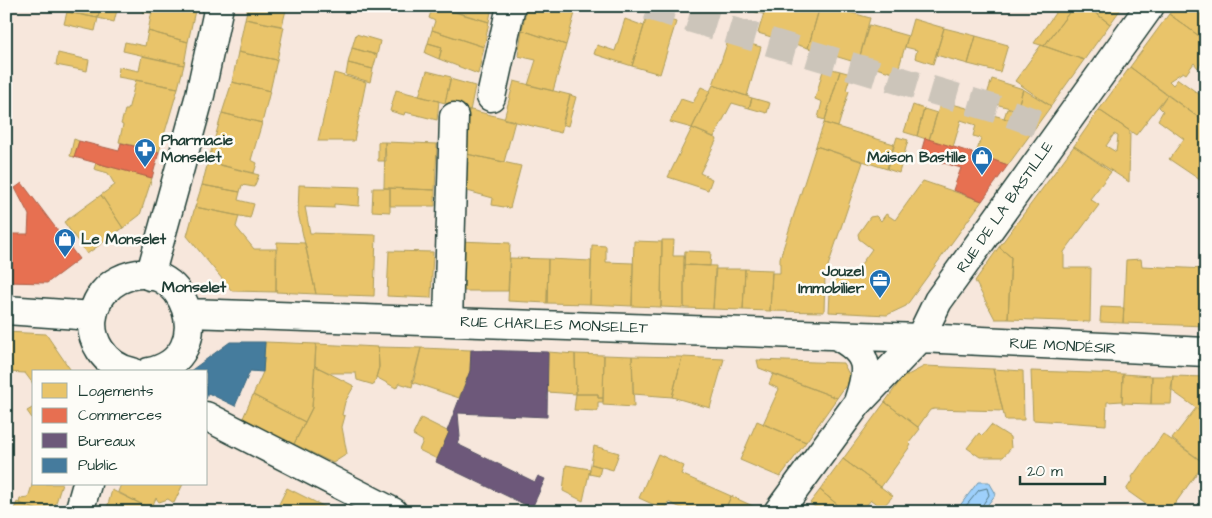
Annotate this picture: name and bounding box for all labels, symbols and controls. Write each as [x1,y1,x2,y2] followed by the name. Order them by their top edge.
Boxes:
[161,130,233,168] place label: Pharmacie Monselet
[133,137,157,168] pharmacy icon: Pharmacie Monselet
[952,137,1058,277] street label: RUE DE LA BASTILLE
[970,145,994,176] shop icon: Maison Bastille
[867,147,966,168] place label: Maison Bastille
[53,227,77,258] shop icon: Le Monselet
[81,229,167,250] place label: Le Monselet
[798,261,865,299] place label: Jouzel Immobilier
[868,268,892,299] office icon: Jouzel Immobilier
[162,276,227,298] district label: Monselet
[460,311,649,339] street label: RUE CHARLES MONSELET
[1009,333,1117,359] street label: RUE MONDÉSIR
[32,370,208,486] legend
[78,381,154,403] text: Logements
[78,405,162,426] text: Commerces
[78,431,136,452] text: Bureaux
[1020,453,1104,485] scale bar
[78,455,118,476] text: Public
[1027,461,1063,482] text: 20 m

